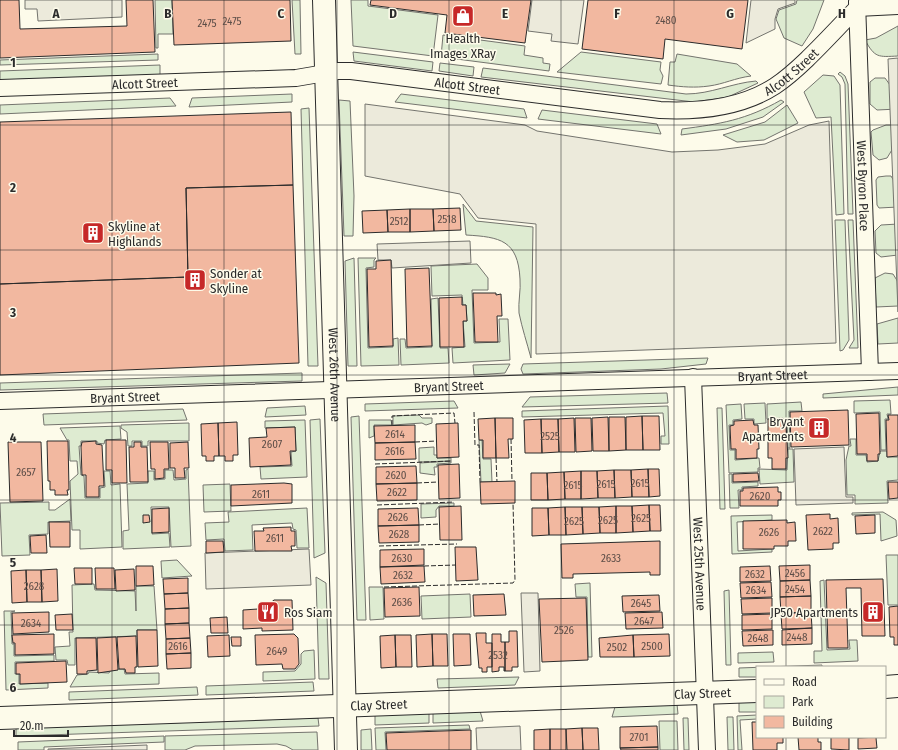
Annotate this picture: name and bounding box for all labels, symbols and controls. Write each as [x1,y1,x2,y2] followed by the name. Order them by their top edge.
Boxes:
[450,3,476,29] shop icon: Health Images XRay
[51,6,60,21] text: A
[164,6,172,21] text: B
[278,6,285,21] text: C
[389,6,397,21] text: D
[502,6,508,21] text: E
[614,6,620,21] text: F
[726,6,734,21] text: G
[838,6,846,21] text: H
[655,14,677,27] house number: 2480
[222,15,242,28] house number: 2475
[197,17,217,30] house number: 2475
[430,31,496,61] place label: Health Images XRay
[761,45,822,98] street label: Alcott Street
[10,55,16,70] text: 1
[112,74,179,92] street label: Alcott Street
[434,74,502,97] street label: Alcott Street
[854,140,873,232] street label: West Byron Place
[9,180,16,195] text: 2
[437,213,457,226] house number: 2518
[390,215,408,228] house number: 2512
[108,219,162,249] place label: Skyline at Highlands
[80,220,106,246] building icon: Skyline at Highlands
[210,266,262,296] place label: Sonder at Skyline
[182,267,208,293] building icon: Sonder at Skyline
[9,305,16,320] text: 3
[326,327,344,422] street label: West 26th Avenue
[737,367,808,384] street label: Bryant Street
[414,377,485,395] street label: Bryant Street
[90,388,161,405] street label: Bryant Street
[742,414,805,444] place label: Bryant Apartments
[806,415,832,441] building icon: Bryant Apartments
[385,428,405,441] house number: 2614
[10,430,17,445] text: 4
[540,430,560,443] house number: 2525
[262,438,283,451] house number: 2607
[385,445,405,458] house number: 2616
[16,466,36,479] house number: 2657
[386,469,407,482] house number: 2620
[630,477,650,490] house number: 2615
[596,478,616,491] house number: 2615
[563,479,583,492] house number: 2615
[387,486,407,499] house number: 2622
[252,488,270,501] house number: 2611
[750,490,771,503] house number: 2620
[388,511,409,524] house number: 2626
[631,512,651,525] house number: 2625
[598,514,618,527] house number: 2625
[564,515,584,528] house number: 2625
[691,517,709,611] street label: West 25th Avenue
[813,525,833,538] house number: 2622
[759,526,780,539] house number: 2626
[389,528,410,541] house number: 2628
[266,532,284,545] house number: 2611
[392,552,413,565] house number: 2630
[601,552,621,565] house number: 2633
[10,555,16,570] text: 5
[785,567,806,580] house number: 2456
[745,568,765,581] house number: 2632
[393,569,413,582] house number: 2632
[24,580,45,593] house number: 2628
[785,583,806,596] house number: 2454
[746,584,767,597] house number: 2634
[392,596,413,609] house number: 2636
[631,597,651,610] house number: 2645
[255,599,281,625] restaurant icon: Ros Siam
[860,599,886,625] building icon: JP50 Apartments
[284,605,332,620] place label: Ros Siam
[770,605,858,620] place label: JP50 Apartments
[634,615,654,628] house number: 2647
[21,617,42,630] house number: 2634
[554,624,575,637] house number: 2526
[787,631,808,644] house number: 2448
[747,632,769,645] house number: 2648
[168,640,188,653] house number: 2616
[641,640,663,653] house number: 2500
[607,641,627,654] house number: 2502
[267,645,287,658] house number: 2649
[488,649,508,662] house number: 2532
[756,666,886,738] legend
[792,675,817,689] text: Road
[10,680,17,695] text: 6
[674,684,732,701] street label: Clay Street
[792,695,814,709] text: Park
[350,696,408,713] street label: Clay Street
[14,712,68,738] scale bar
[792,715,833,729] text: Building
[20,719,44,733] text: 20 m
[630,731,648,744] house number: 2701

